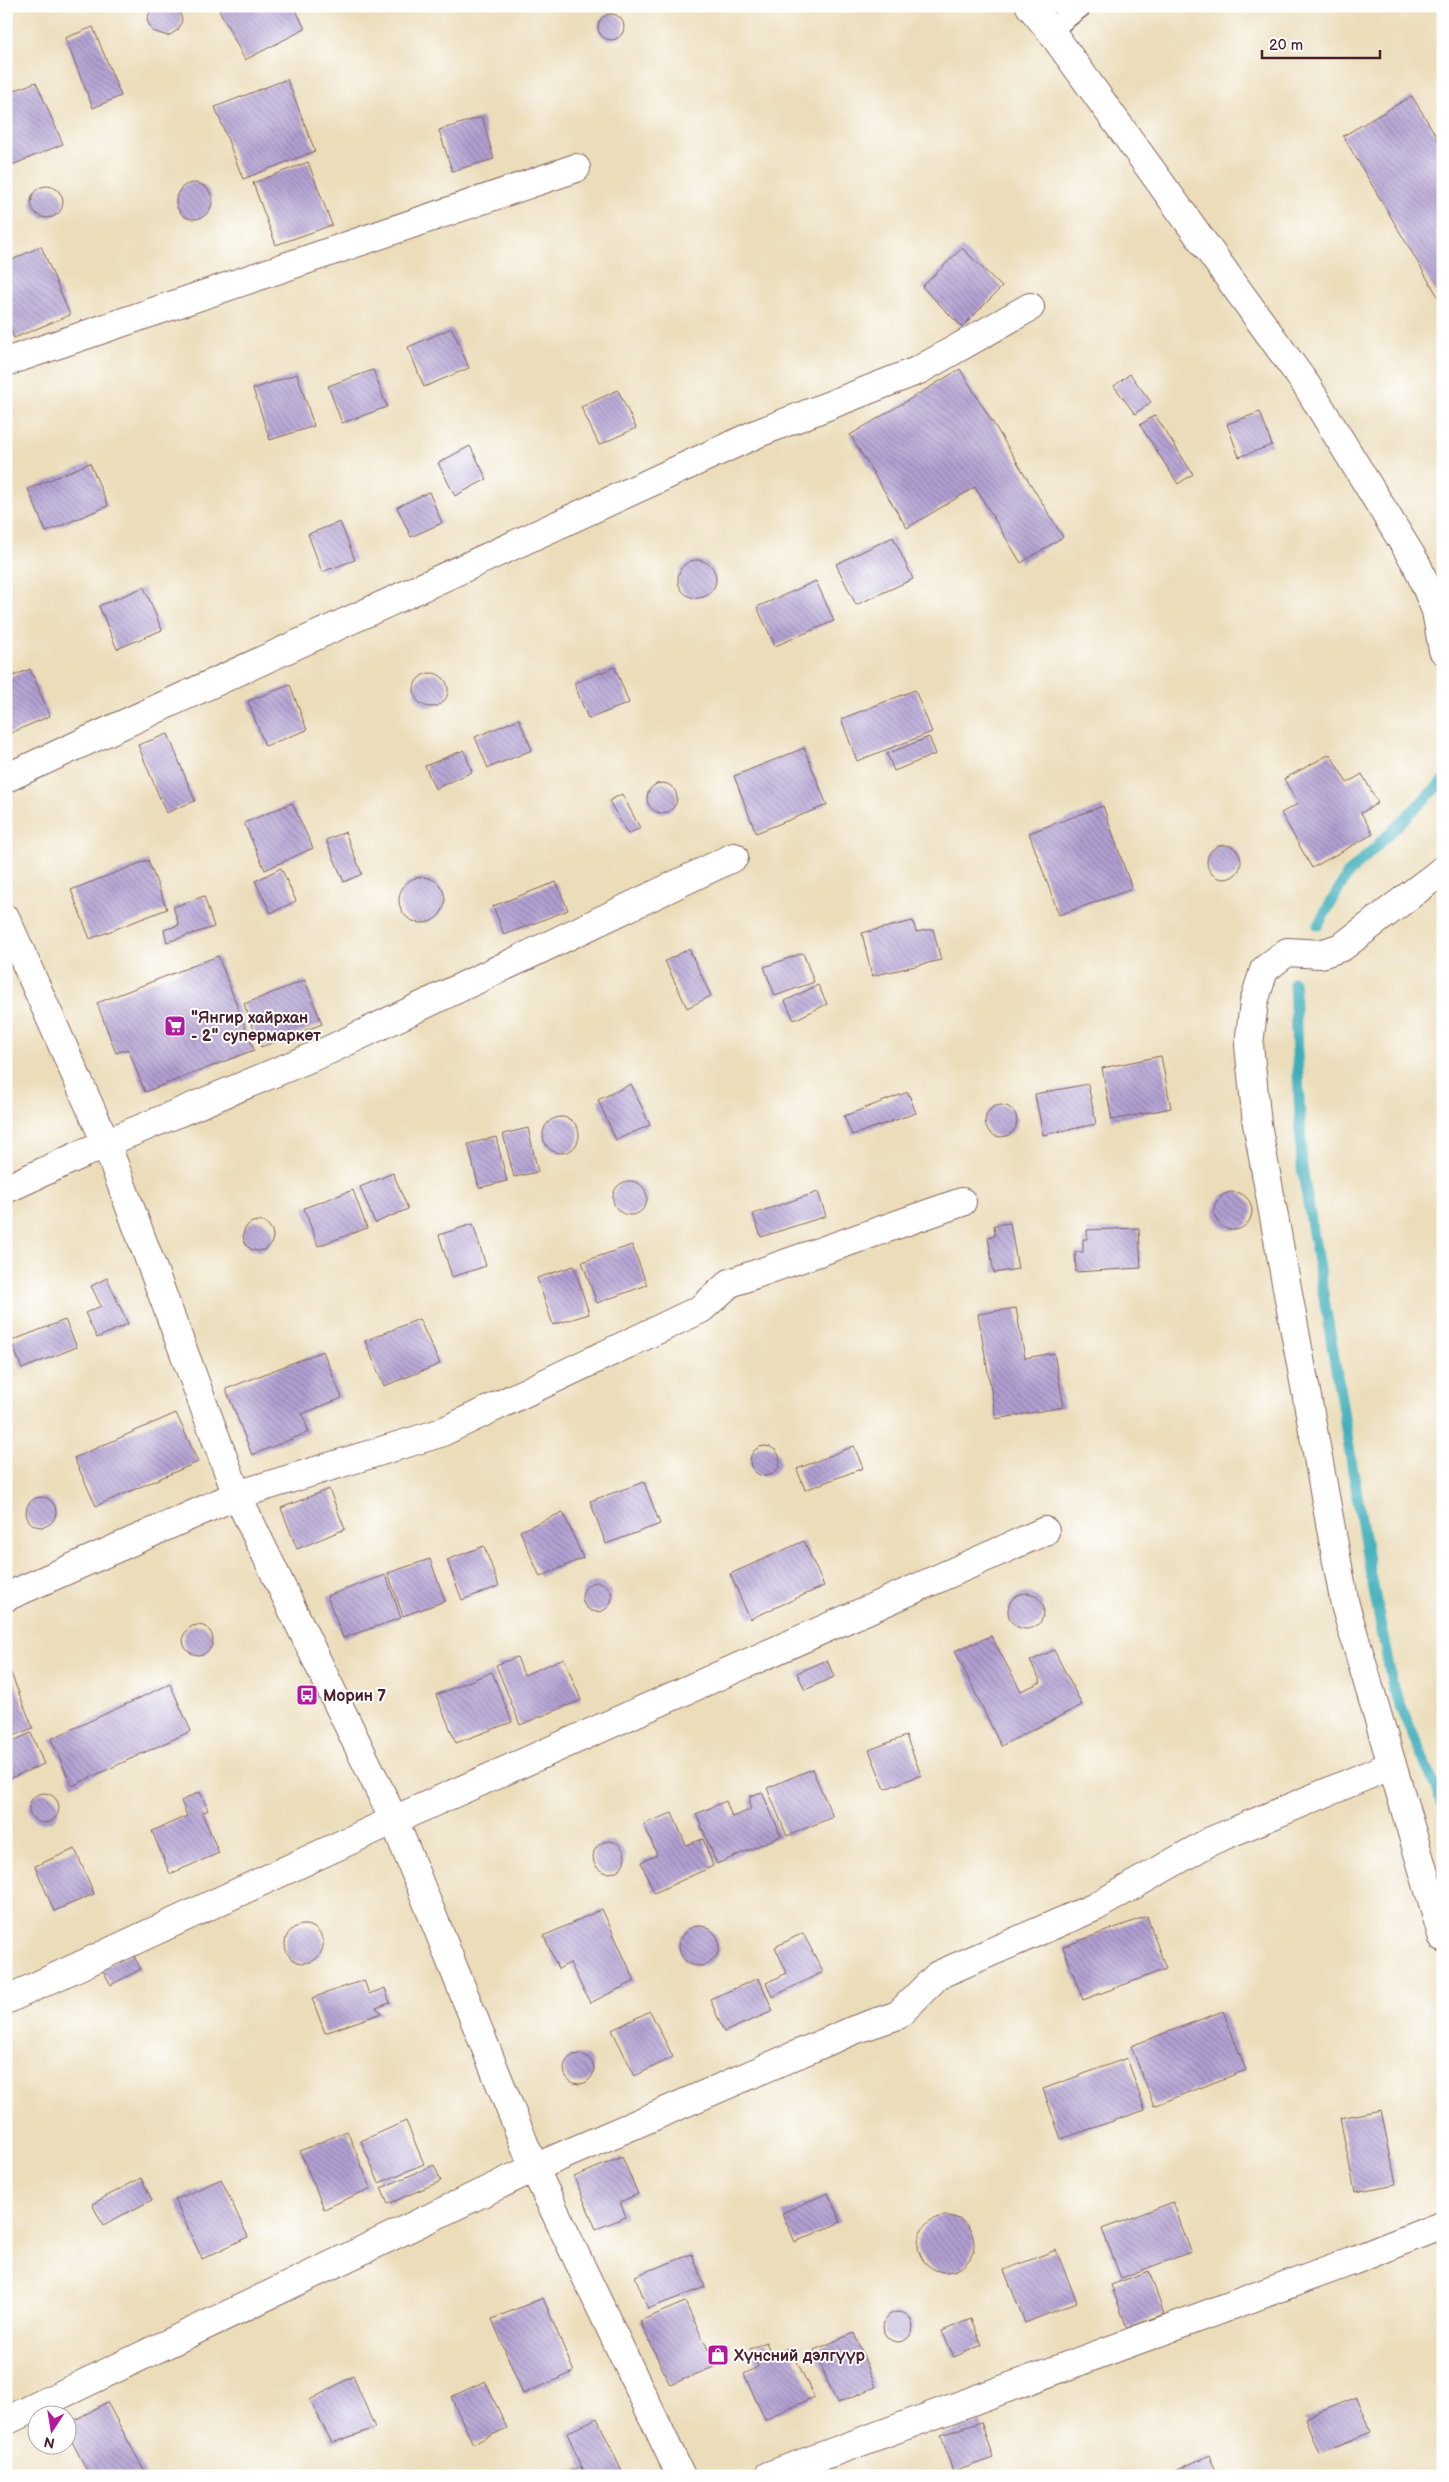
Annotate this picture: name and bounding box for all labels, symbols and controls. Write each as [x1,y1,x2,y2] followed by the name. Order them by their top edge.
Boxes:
[1262,28,1379,60] scale bar
[1269,36,1303,55] text: 20 m
[191,1009,321,1046] place label: "Янгир хайрхан - 2" супермаркет
[163,1014,187,1038] supermarket icon: "Янгир хайрхан - 2" супермаркет
[295,1683,319,1707] bus stop icon: Морин 7
[323,1687,386,1706] place label: Морин 7
[706,2343,730,2367] shop icon: Хүнсний дэлгүүр
[733,2347,866,2366] place label: Хүнсний дэлгүүр
[28,2404,78,2454] north arrow
[42,2433,56,2452] text: N

